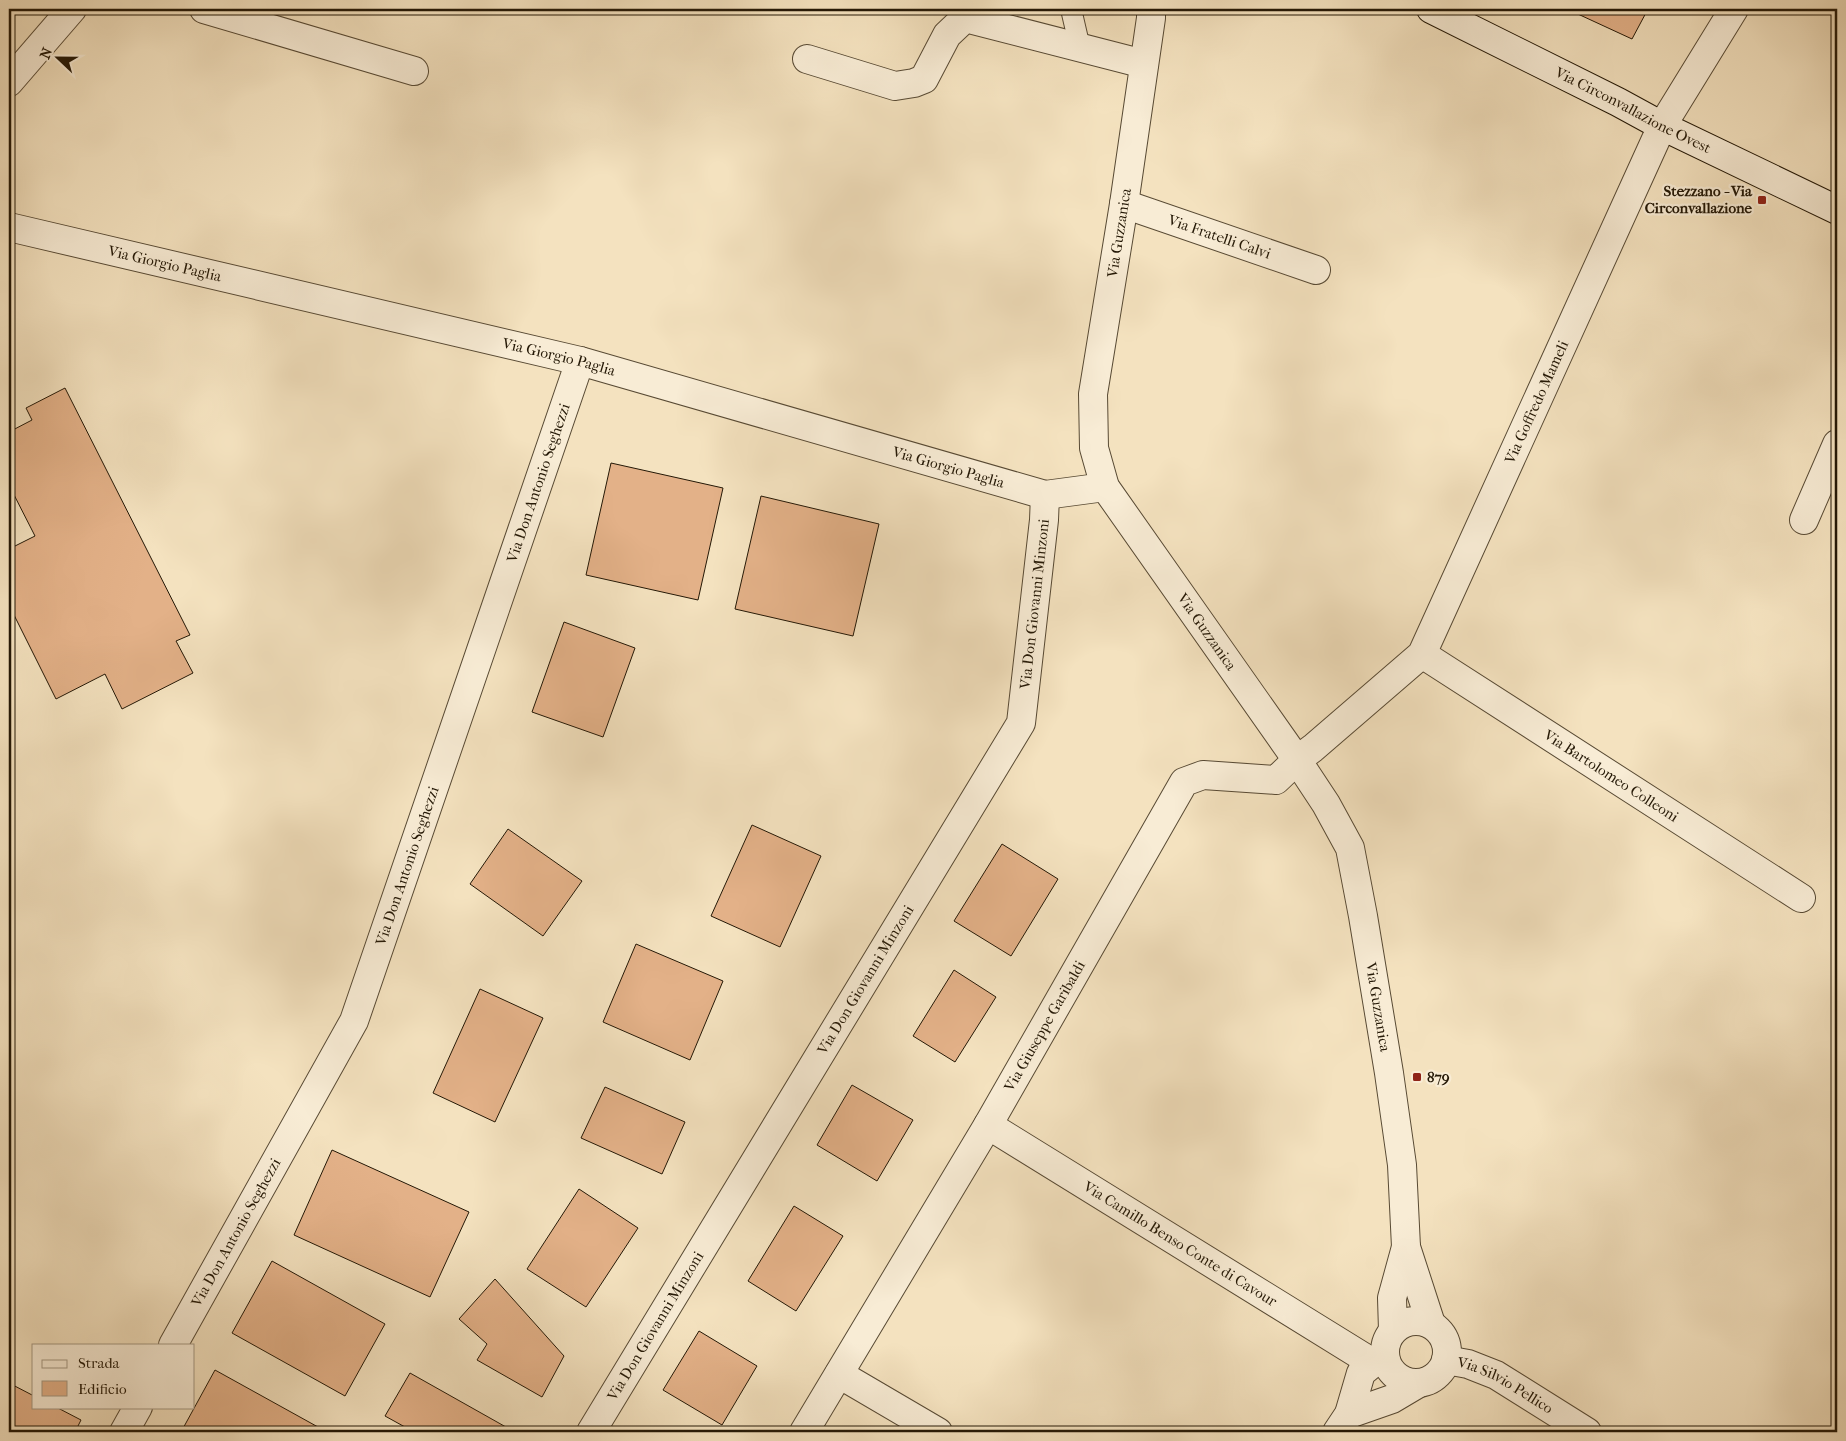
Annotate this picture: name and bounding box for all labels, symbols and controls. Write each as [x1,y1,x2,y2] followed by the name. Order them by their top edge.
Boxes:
[32,32,82,82] north arrow
[37,45,56,61] text: N
[1551,63,1714,157] street label: Via Circonvallazione Ovest
[1645,182,1753,217] place label: Stezzano - Via Circonvallazione
[1103,186,1135,280] street label: Via Guzzanica
[1756,194,1768,206] marker: Stezzano - Via Circonvallazione
[1165,211,1274,263] street label: Via Fratelli Calvi
[105,241,224,286] street label: Via Giorgio Paglia
[500,334,618,380] street label: Via Giorgio Paglia
[1500,337,1572,467] street label: Via Goffredo Mameli
[502,400,574,566] street label: Via Don Antonio Seghezzi
[889,442,1008,492] street label: Via Giorgio Paglia
[1016,517,1053,691] street label: Via Don Giovanni Minzoni
[1173,589,1241,675] street label: Via Guzzanica
[1540,725,1682,826] street label: Via Bartolomeo Colleoni
[371,784,443,949] street label: Via Don Antonio Seghezzi
[813,901,918,1058] street label: Via Don Giovanni Minzoni
[1000,957,1089,1095] street label: Via Giuseppe Garibaldi
[1362,960,1394,1054] street label: Via Guzzanica
[1427,1068,1450,1086] place label: 879
[1411,1071,1423,1083] marker: 879
[187,1155,285,1311] street label: Via Don Antonio Seghezzi
[1079,1177,1281,1311] street label: Via Camillo Benso Conte di Cavour
[603,1248,708,1405] street label: Via Don Giovanni Minzoni
[32,1344,195,1408] legend
[1455,1353,1557,1418] street label: Via Silvio Pellico
[78,1354,121,1372] text: Strada
[78,1380,127,1398] text: Edificio

